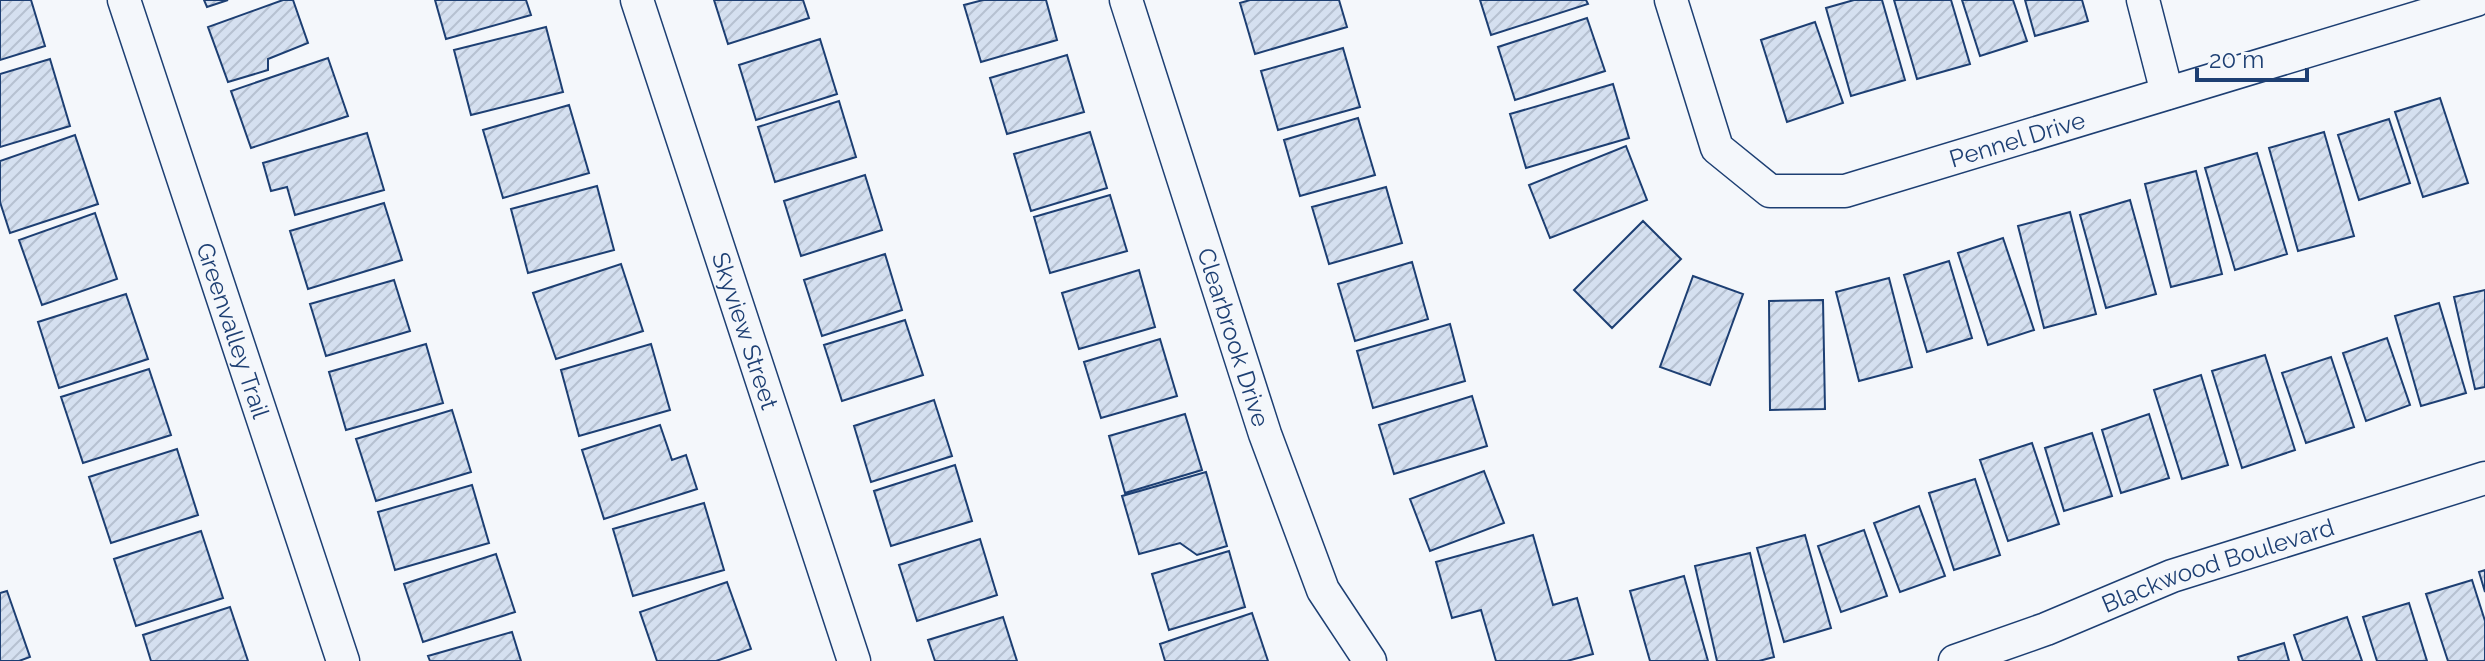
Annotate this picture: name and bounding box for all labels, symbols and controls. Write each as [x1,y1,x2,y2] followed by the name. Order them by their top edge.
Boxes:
[2197,32,2307,82] scale bar
[2209,45,2264,74] text: 20 m
[1946,105,2088,173] street label: Pennel Drive
[191,239,276,422] street label: Greenvalley Trail
[1192,244,1276,430] street label: Clearbrook Drive
[706,248,785,413] street label: Skyview Street
[2097,512,2337,618] street label: Blackwood Boulevard

